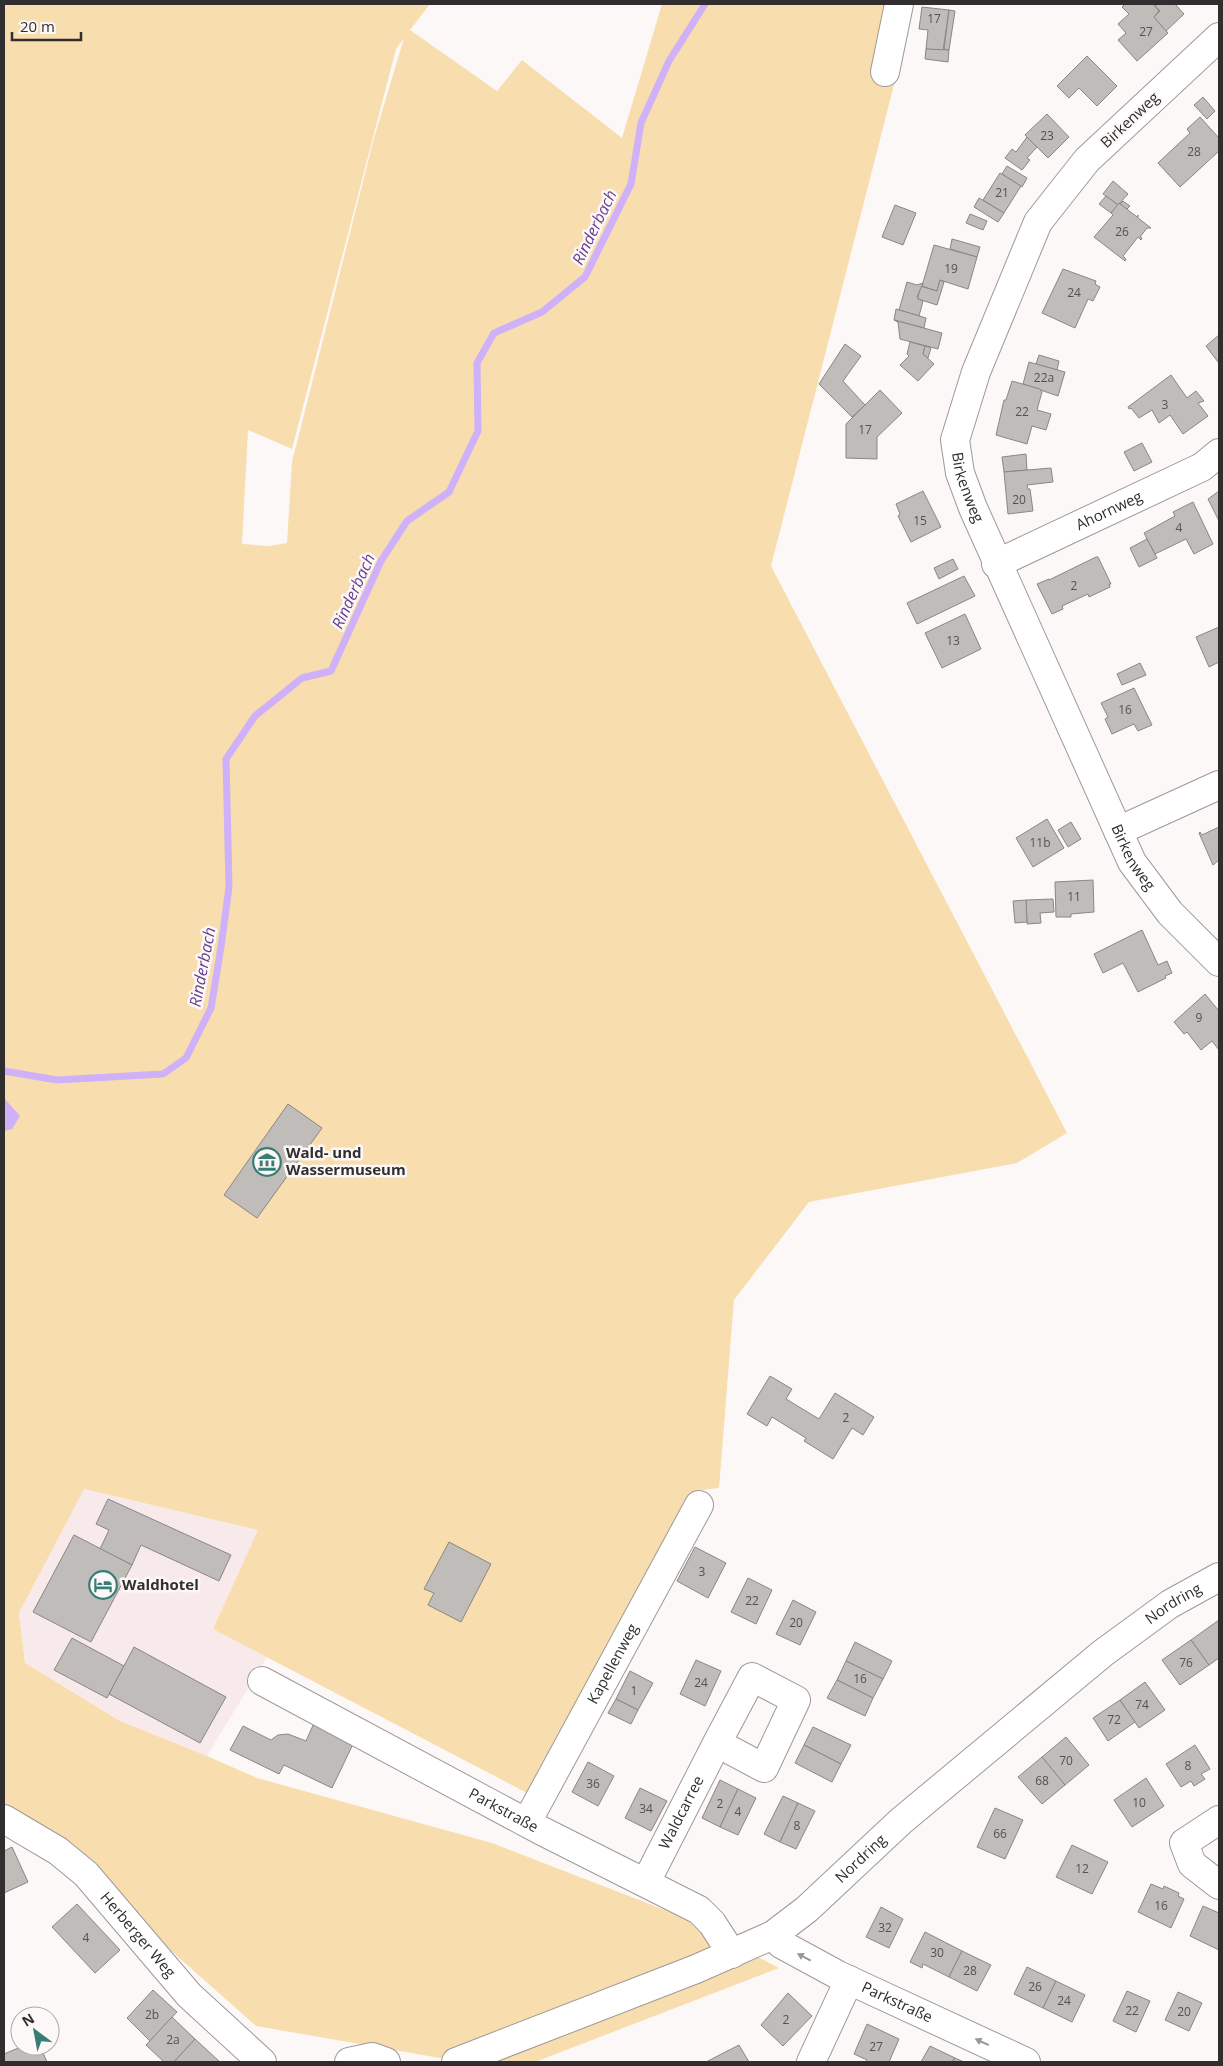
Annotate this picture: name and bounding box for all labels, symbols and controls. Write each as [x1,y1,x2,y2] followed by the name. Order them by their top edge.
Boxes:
[12,10,81,42] scale bar
[927,10,941,27] house number: 17
[20,16,55,36] text: 20 m
[1139,23,1153,40] house number: 27
[1096,87,1163,152] street label: Birkenweg
[1040,127,1054,144] house number: 23
[1187,143,1201,160] house number: 28
[995,184,1009,201] house number: 21
[566,186,622,268] water label: Rinderbach
[1115,223,1129,240] house number: 26
[944,260,958,277] house number: 19
[1067,284,1081,301] house number: 24
[1034,369,1054,386] house number: 22a
[1162,396,1169,413] house number: 3
[1015,403,1029,420] house number: 22
[858,421,872,438] house number: 17
[948,451,989,525] street label: Birkenweg
[1072,486,1145,534] street label: Ahornweg
[1012,491,1026,508] house number: 20
[913,512,927,529] house number: 15
[1176,519,1183,536] house number: 4
[326,550,380,632] water label: Rinderbach
[1071,577,1078,594] house number: 2
[946,632,960,649] house number: 13
[1118,701,1132,718] house number: 16
[1107,821,1161,894] street label: Birkenweg
[1029,834,1051,851] house number: 11b
[1067,888,1081,905] house number: 11
[184,925,220,1009] water label: Rinderbach
[1196,1009,1203,1026] house number: 9
[286,1142,406,1179] place label: Wald- und Wassermuseum
[252,1147,282,1177] museum icon: Wald- und Wassermuseum
[843,1409,850,1426] house number: 2
[699,1563,706,1580] house number: 3
[88,1570,118,1600] hotel icon: Waldhotel
[122,1574,199,1594] place label: Waldhotel
[1141,1578,1205,1628] street label: Nordring
[745,1592,759,1609] house number: 22
[789,1614,803,1631] house number: 20
[582,1620,642,1707] street label: Kapellenweg
[1179,1654,1193,1671] house number: 76
[853,1670,867,1687] house number: 16
[694,1674,708,1691] house number: 24
[631,1682,637,1699] house number: 1
[1135,1696,1149,1713] house number: 74
[1107,1711,1121,1728] house number: 72
[1059,1752,1073,1769] house number: 70
[1185,1757,1192,1774] house number: 8
[654,1772,708,1852] street label: Waldcarree
[1035,1772,1049,1789] house number: 68
[586,1775,600,1792] house number: 36
[466,1783,542,1836] street label: Parkstraße
[1132,1794,1146,1811] house number: 10
[717,1795,724,1812] house number: 2
[639,1800,653,1817] house number: 34
[735,1803,742,1820] house number: 4
[794,1817,801,1834] house number: 8
[993,1825,1007,1842] house number: 66
[830,1829,890,1887] street label: Nordring
[1075,1860,1089,1877] house number: 12
[96,1887,181,1981] street label: Herberger Weg
[1154,1897,1168,1914] house number: 16
[878,1919,892,1936] house number: 32
[83,1929,90,1946] house number: 4
[930,1944,944,1961] house number: 30
[796,1953,811,1961] one-way arrow
[963,1962,977,1979] house number: 28
[859,1976,936,2026] street label: Parkstraße
[1028,1978,1042,1995] house number: 26
[1057,1992,1071,2009] house number: 24
[1125,2002,1139,2019] house number: 22
[1177,2003,1191,2020] house number: 20
[10,2006,60,2056] north arrow
[145,2006,159,2023] house number: 2b
[18,2008,38,2031] text: N
[783,2011,790,2028] house number: 2
[166,2031,180,2048] house number: 2a
[975,2037,989,2045] one-way arrow
[869,2038,883,2055] house number: 27

